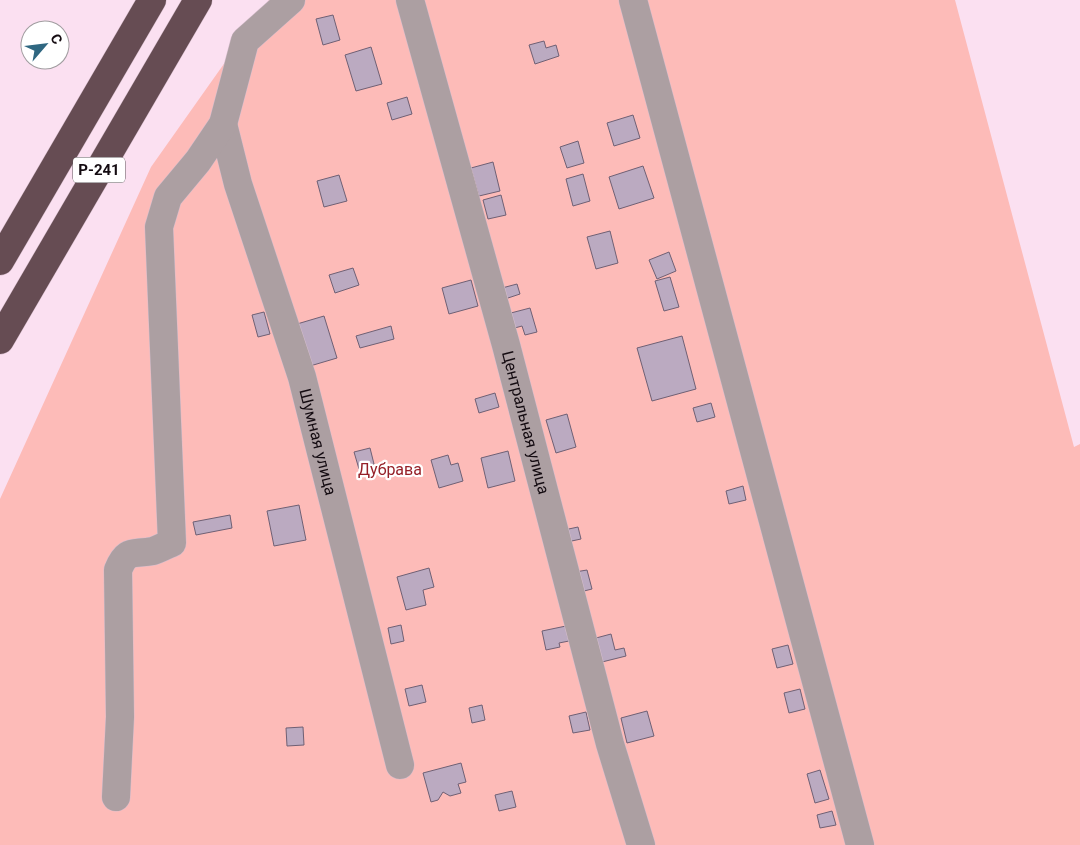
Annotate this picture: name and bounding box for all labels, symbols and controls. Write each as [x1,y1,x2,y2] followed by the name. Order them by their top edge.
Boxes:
[20,20,70,70] north arrow
[47,31,66,47] text: С
[73,158,125,182] road number: Р-241
[498,349,554,496] street label: Центральная улица
[296,387,341,497] street label: Шумная улица
[358,460,422,479] park label: Дубрава

